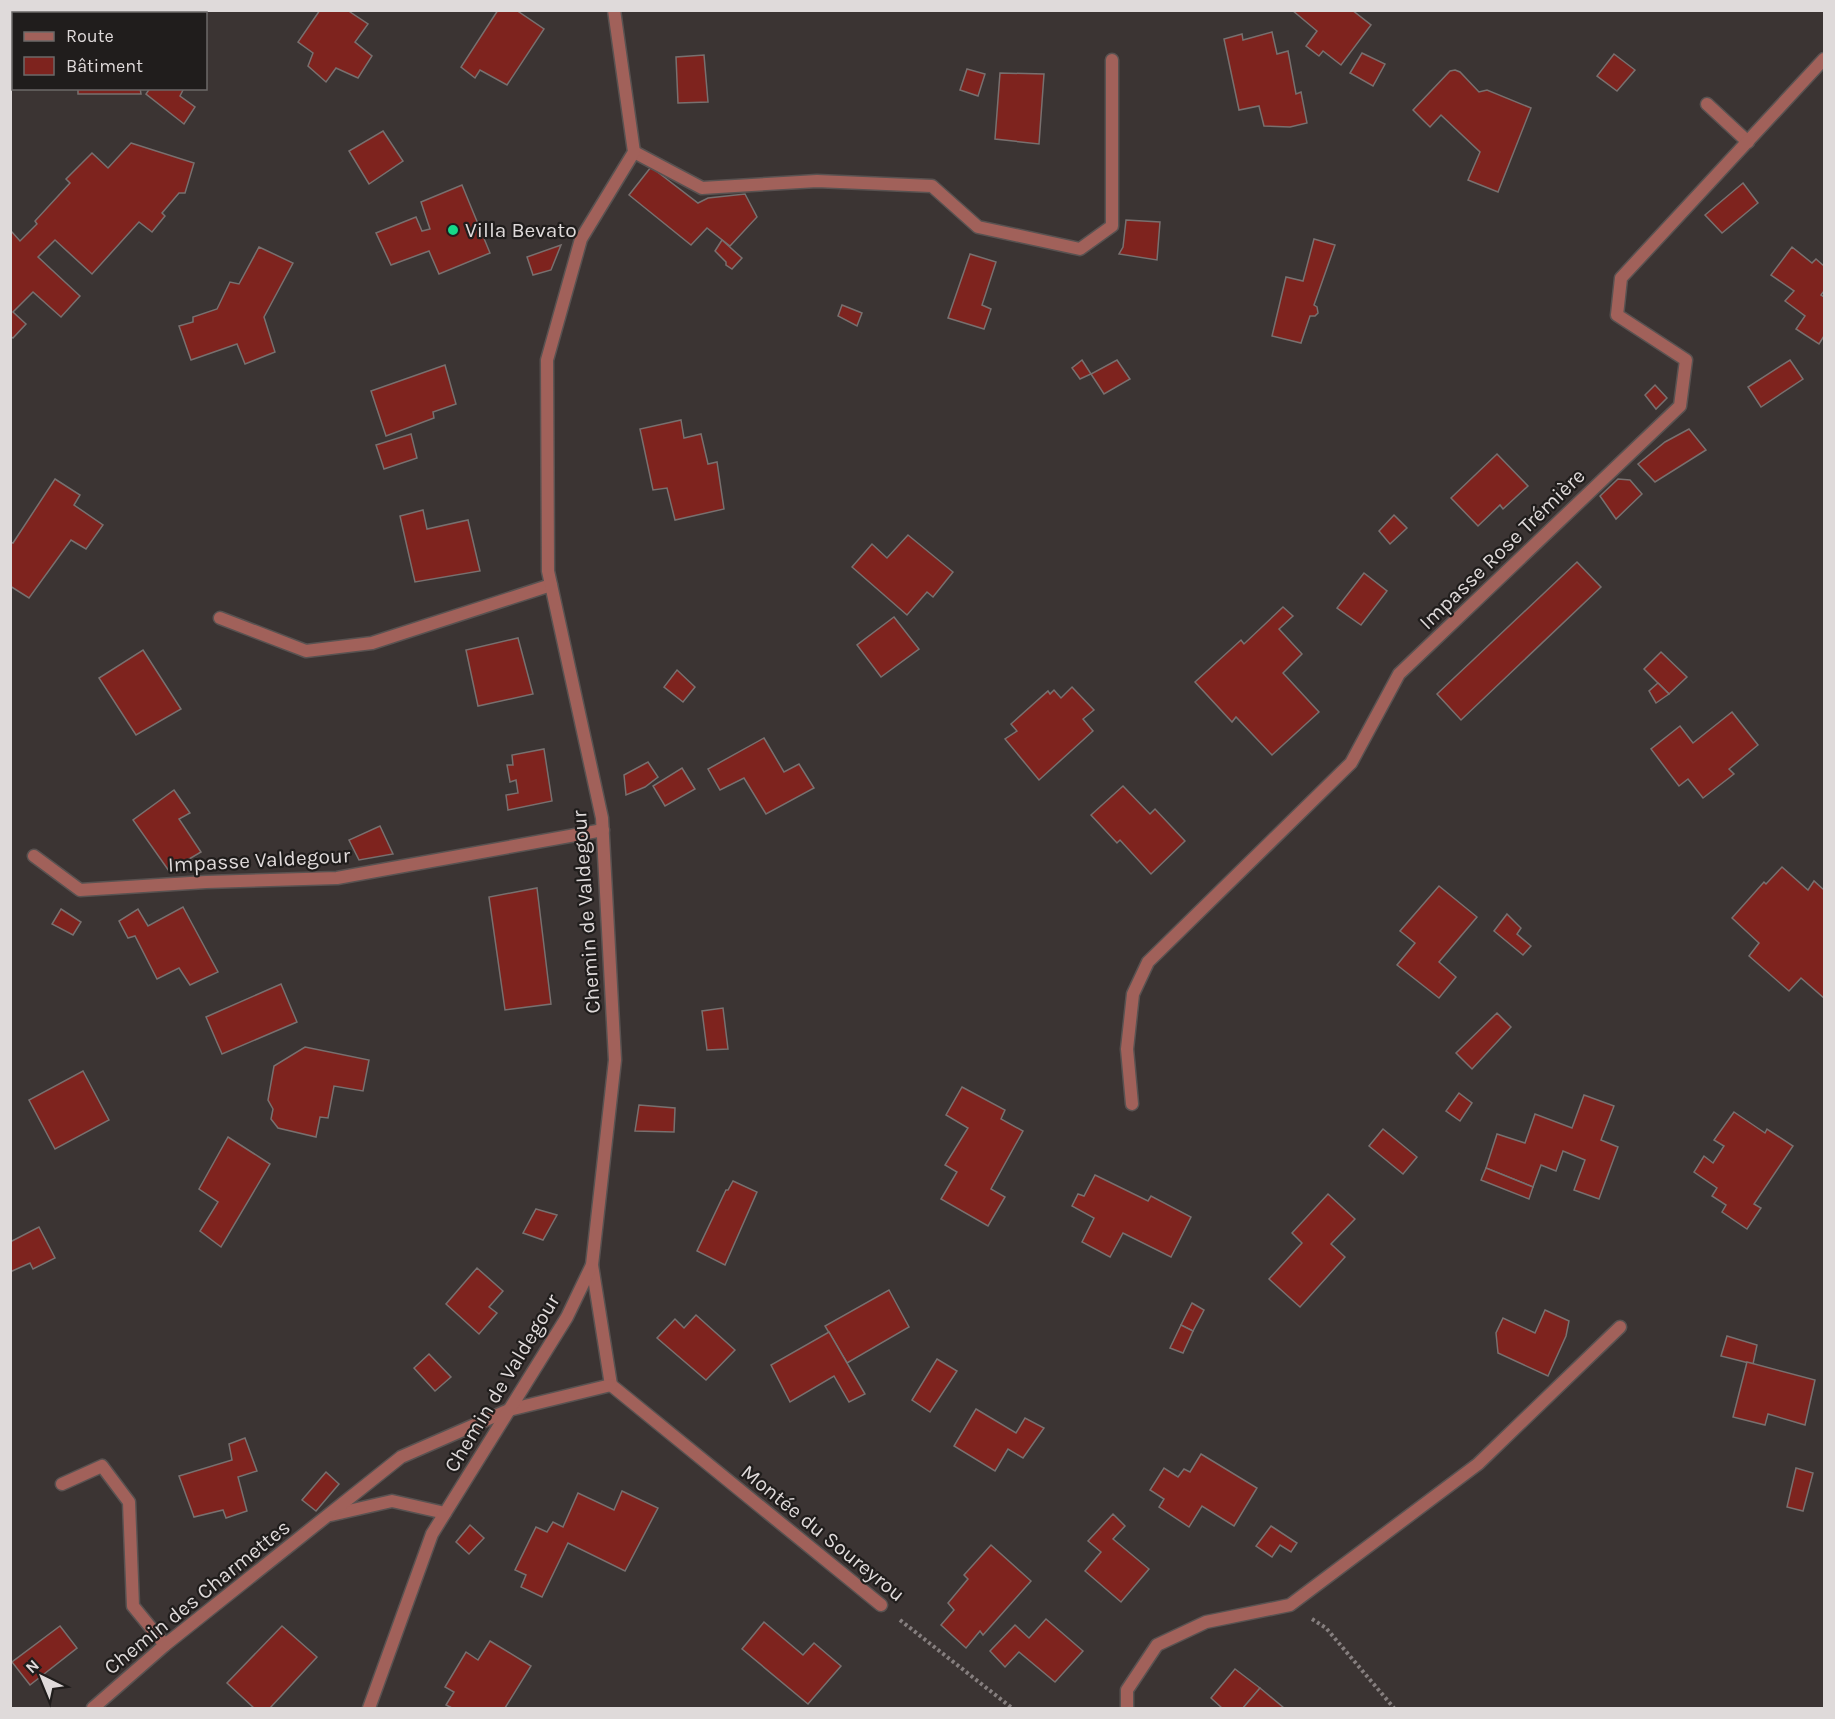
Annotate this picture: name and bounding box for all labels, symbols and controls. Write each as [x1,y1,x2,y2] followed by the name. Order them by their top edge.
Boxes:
[12,12,207,90] legend
[66,25,114,47] text: Route
[66,55,143,77] text: Bâtiment
[465,218,577,242] place label: Villa Bevato
[446,223,460,237] marker: Villa Bevato
[1414,464,1590,634] street label: Impasse Rose Trémière
[567,809,605,1014] street label: Chemin de Valdegour
[167,843,351,877] street label: Impasse Valdegour
[439,1289,565,1476] street label: Chemin de Valdegour
[736,1460,910,1606] street label: Montée du Soureyrou
[99,1515,295,1679] street label: Chemin des Charmettes
[12,1647,72,1707] north arrow
[21,1656,43,1677] text: N

